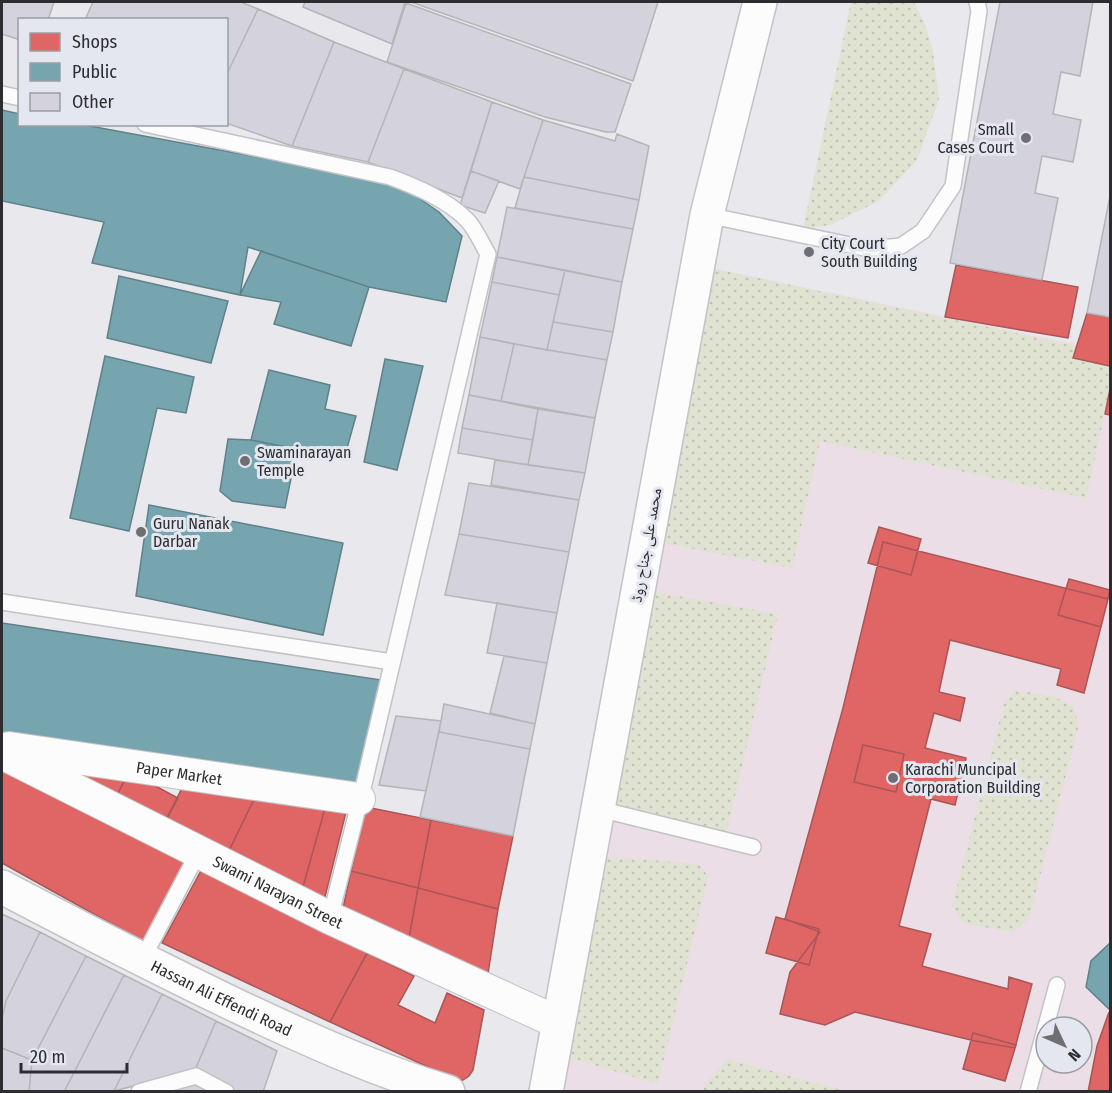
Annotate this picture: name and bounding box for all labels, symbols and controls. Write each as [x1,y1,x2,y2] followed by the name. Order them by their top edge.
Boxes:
[18,18,228,126] legend
[72,31,117,53] text: Shops
[72,61,117,83] text: Public
[72,91,115,113] text: Other
[938,120,1015,157] place label: Small Cases Court
[1019,131,1033,145] marker: Small Cases Court
[821,234,917,271] place label: City Court South Building
[802,245,816,259] marker: City Court South Building
[257,443,352,480] place label: Swaminarayan Temple
[238,454,252,468] marker: Swaminarayan Temple
[627,486,666,604] street label: محمد علی جناح روڈ
[153,514,230,551] place label: Guru Nanak Darbar
[134,525,148,539] marker: Guru Nanak Darbar
[135,757,224,789] street label: Paper Market
[905,760,1041,797] place label: Karachi Muncipal Corporation Building
[886,771,900,785] marker: Karachi Muncipal Corporation Building
[210,851,347,932] street label: Swami Narayan Street
[148,956,295,1040] street label: Hassan Ali Effendi Road
[1034,1015,1094,1075] north arrow
[21,1036,128,1074] scale bar
[1064,1045,1085,1065] text: N
[30,1046,65,1068] text: 20 m

